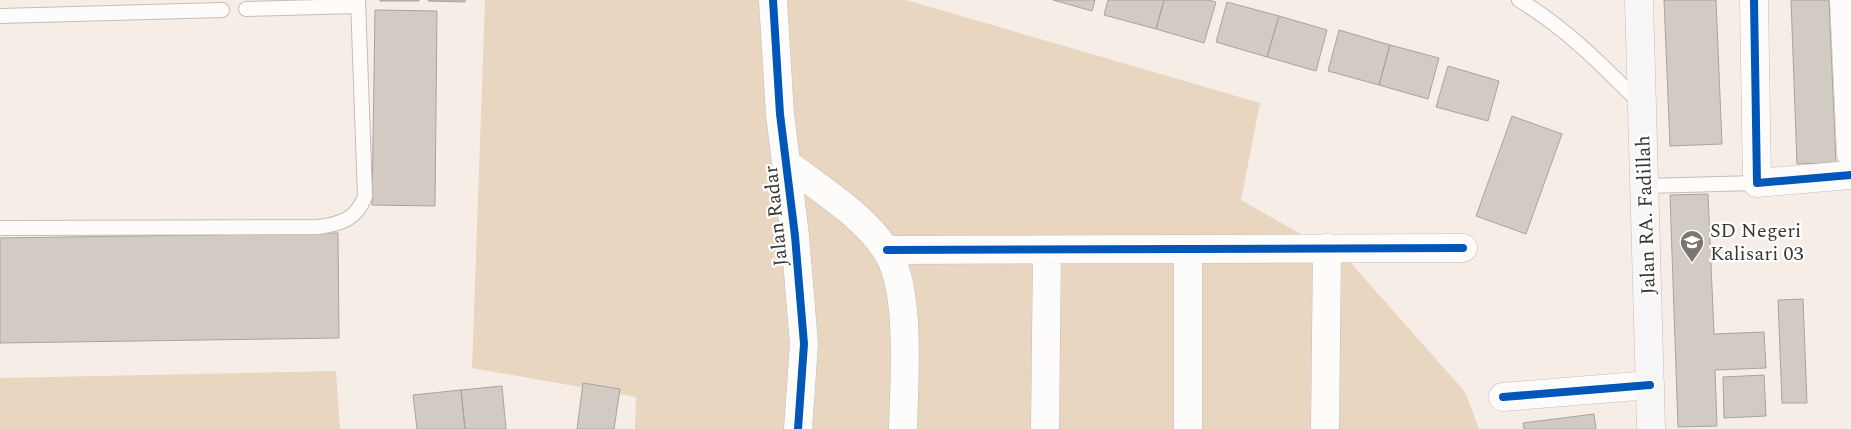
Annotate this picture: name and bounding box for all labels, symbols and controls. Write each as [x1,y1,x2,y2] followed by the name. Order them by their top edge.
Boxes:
[1628,135,1664,295] street label: Jalan RA. Fadillah
[756,164,796,268] street label: Jalan Radar
[1710,216,1803,269] place label: SD Negeri Kalisari 03
[1679,229,1705,263] school or university icon: SD Negeri Kalisari 03

